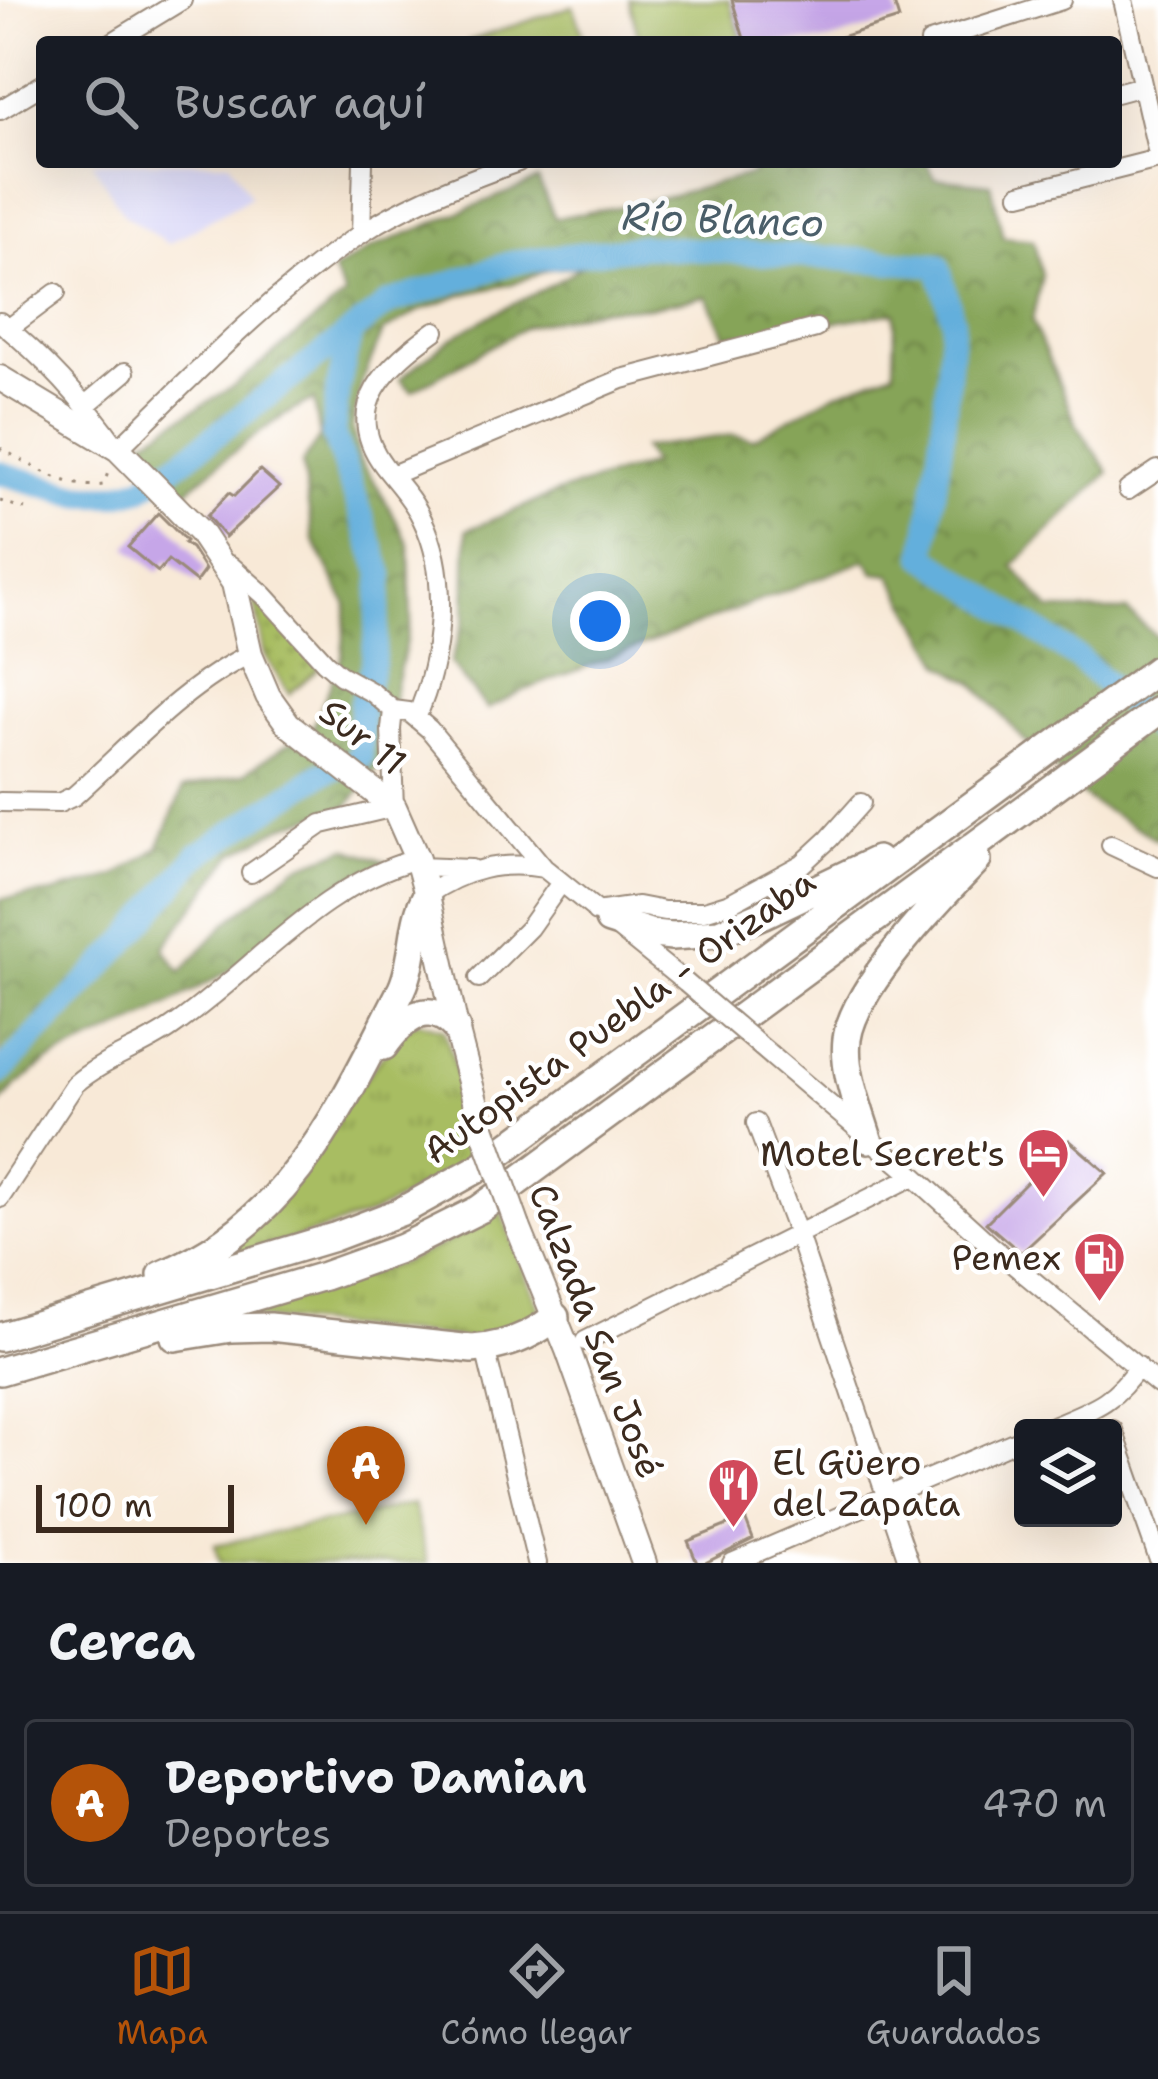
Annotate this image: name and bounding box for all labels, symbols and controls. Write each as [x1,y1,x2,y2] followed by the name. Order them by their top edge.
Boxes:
[36,36,1122,168] search box
[78,69,144,135] icon: search
[174,72,426,132] text: Buscar aquí
[621,189,825,249] water label: Río Blanco
[570,591,630,651] your location
[309,688,417,786] street label: Sur 11
[413,857,825,1175] street label: Autopista Puebla - Orizaba
[1016,1125,1072,1199] hotel icon: Motel Secret's
[760,1129,1005,1178] place label: Motel Secret's
[517,1177,675,1485] street label: Calzada San José
[1072,1229,1128,1303] fuel station icon: Pemex
[952,1233,1061,1282] place label: Pemex
[1014,1419,1122,1527] map controls
[1014,1419,1122,1527] button: layers
[327,1426,405,1525] pin: A
[772,1438,960,1528] place label: El Güero del Zapata
[705,1455,761,1529] restaurant icon: El Güero del Zapata
[36,1479,234,1532] scale bar
[54,1483,153,1528] text: 100 m
[48,1607,195,1675] text: Cerca
[165,1747,587,1807] text: Deportivo Damian
[75,1777,105,1829] text: A
[982,1777,1107,1829] text: 470 m
[165,1807,331,1859] text: Deportes
[116,1938,208,2055] tab: Mapa
[441,1938,633,2055] tab: Cómo llegar
[866,1938,1042,2055] tab: Guardados

